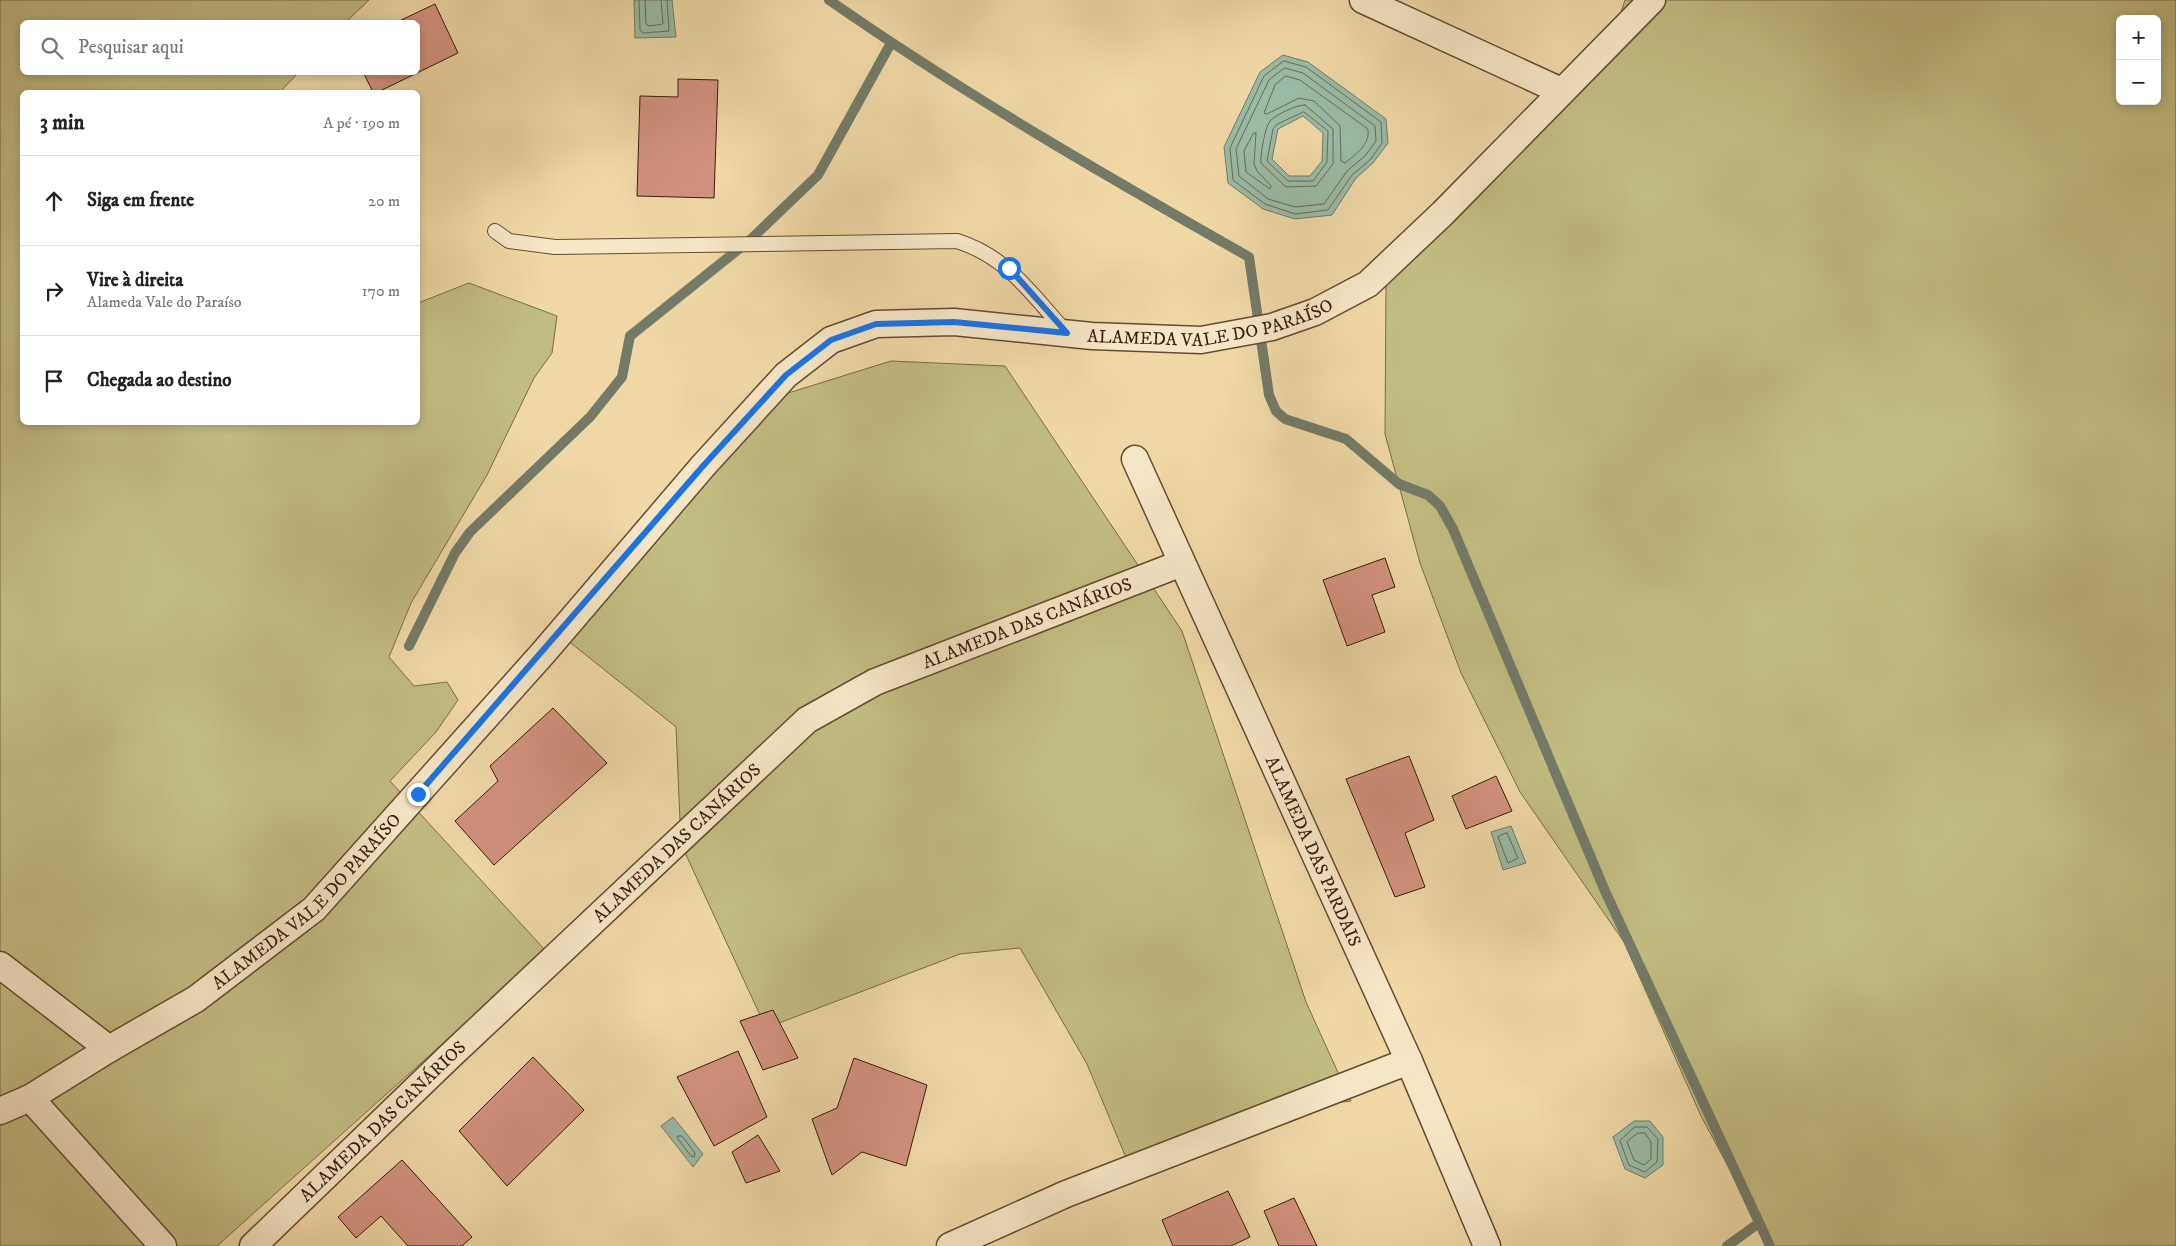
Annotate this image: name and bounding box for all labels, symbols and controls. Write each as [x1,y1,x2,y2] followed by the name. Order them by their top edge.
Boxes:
[2116,15,2161,105] map controls
[2116,15,2161,60] button: +
[20,20,420,75] search box
[38,34,66,62] icon: search
[78,36,184,59] text: Pesquisar aqui
[2116,60,2161,105] button: −
[40,110,85,136] text: 3 min
[323,113,400,133] text: A pé · 190 m
[40,187,68,215] icon: ahead
[87,189,194,212] text: Siga em frente
[368,191,400,211] text: 20 m
[998,257,1021,280] route start
[87,269,183,292] text: Vire à direita
[40,277,68,305] icon: right
[362,281,400,301] text: 170 m
[87,292,242,312] text: Alameda Vale do Paraíso
[1087,294,1337,352] street label: ALAMEDA VALE DO PARAÍSO
[40,367,68,395] icon: arrive
[87,369,232,392] text: Chegada ao destino
[920,573,1135,674] street label: ALAMEDA DAS CANÁRIOS
[1260,753,1366,950] street label: ALAMEDA DAS PARDAIS
[589,759,766,928] street label: ALAMEDA DAS CANÁRIOS
[407,783,430,806] route end
[208,809,406,995] street label: ALAMEDA VALE DO PARAÍSO
[295,1037,471,1207] street label: ALAMEDA DAS CANÁRIOS

